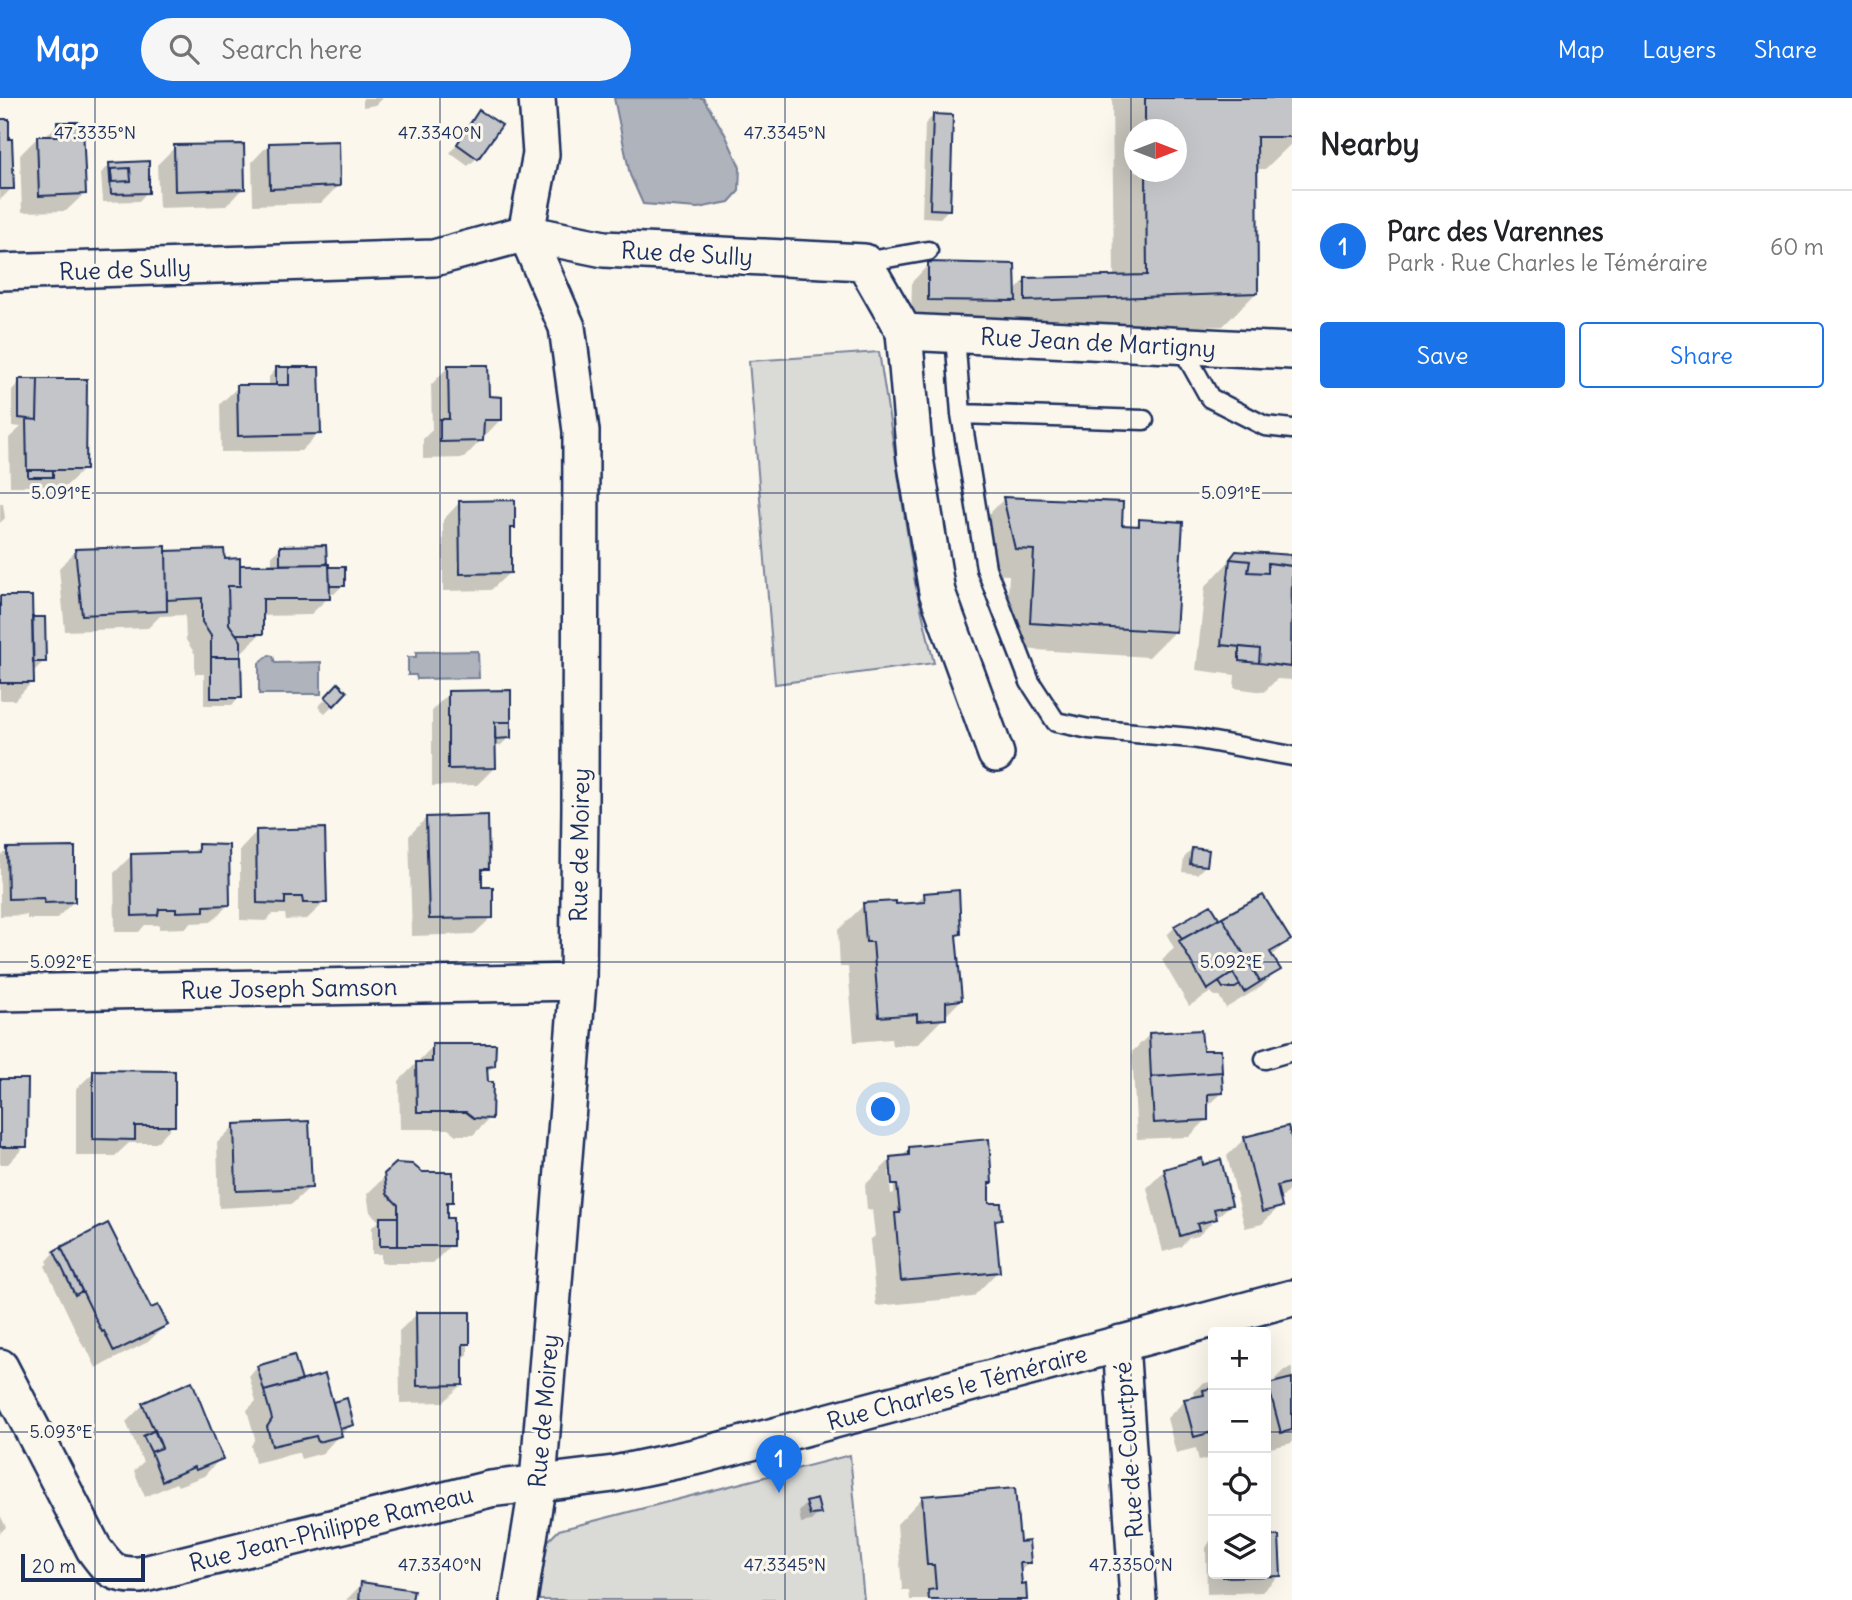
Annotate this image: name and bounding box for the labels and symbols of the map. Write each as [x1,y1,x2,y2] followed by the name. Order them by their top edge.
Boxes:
[1124,119,1187,182] north arrow
[54,121,136,144] text: 47.3335°N
[398,121,482,144] text: 47.3340°N
[744,121,826,144] text: 47.3345°N
[620,235,754,271] street label: Rue de Sully
[58,252,192,286] street label: Rue de Sully
[979,321,1217,363] street label: Rue Jean de Martigny
[31,481,91,504] text: 5.091°E
[1201,481,1261,504] text: 5.091°E
[563,768,595,922] street label: Rue de Moirey
[30,950,92,973] text: 5.092°E
[1200,950,1262,973] text: 5.092°E
[180,971,398,1005] street label: Rue Joseph Samson
[866,1092,900,1126] your location
[521,1333,565,1489] street label: Rue de Moirey
[824,1338,1090,1436] street label: Rue Charles le Téméraire
[1107,1361,1149,1539] street label: Rue de Courtpré
[29,1420,93,1443] text: 5.093°E
[756,1435,802,1493] pin: 1
[186,1478,476,1578] street label: Rue Jean-Philippe Rameau
[21,1551,145,1583] scale bar
[398,1553,482,1576] text: 47.3340°N
[744,1553,826,1576] text: 47.3345°N
[1089,1553,1173,1576] text: 47.3350°N

